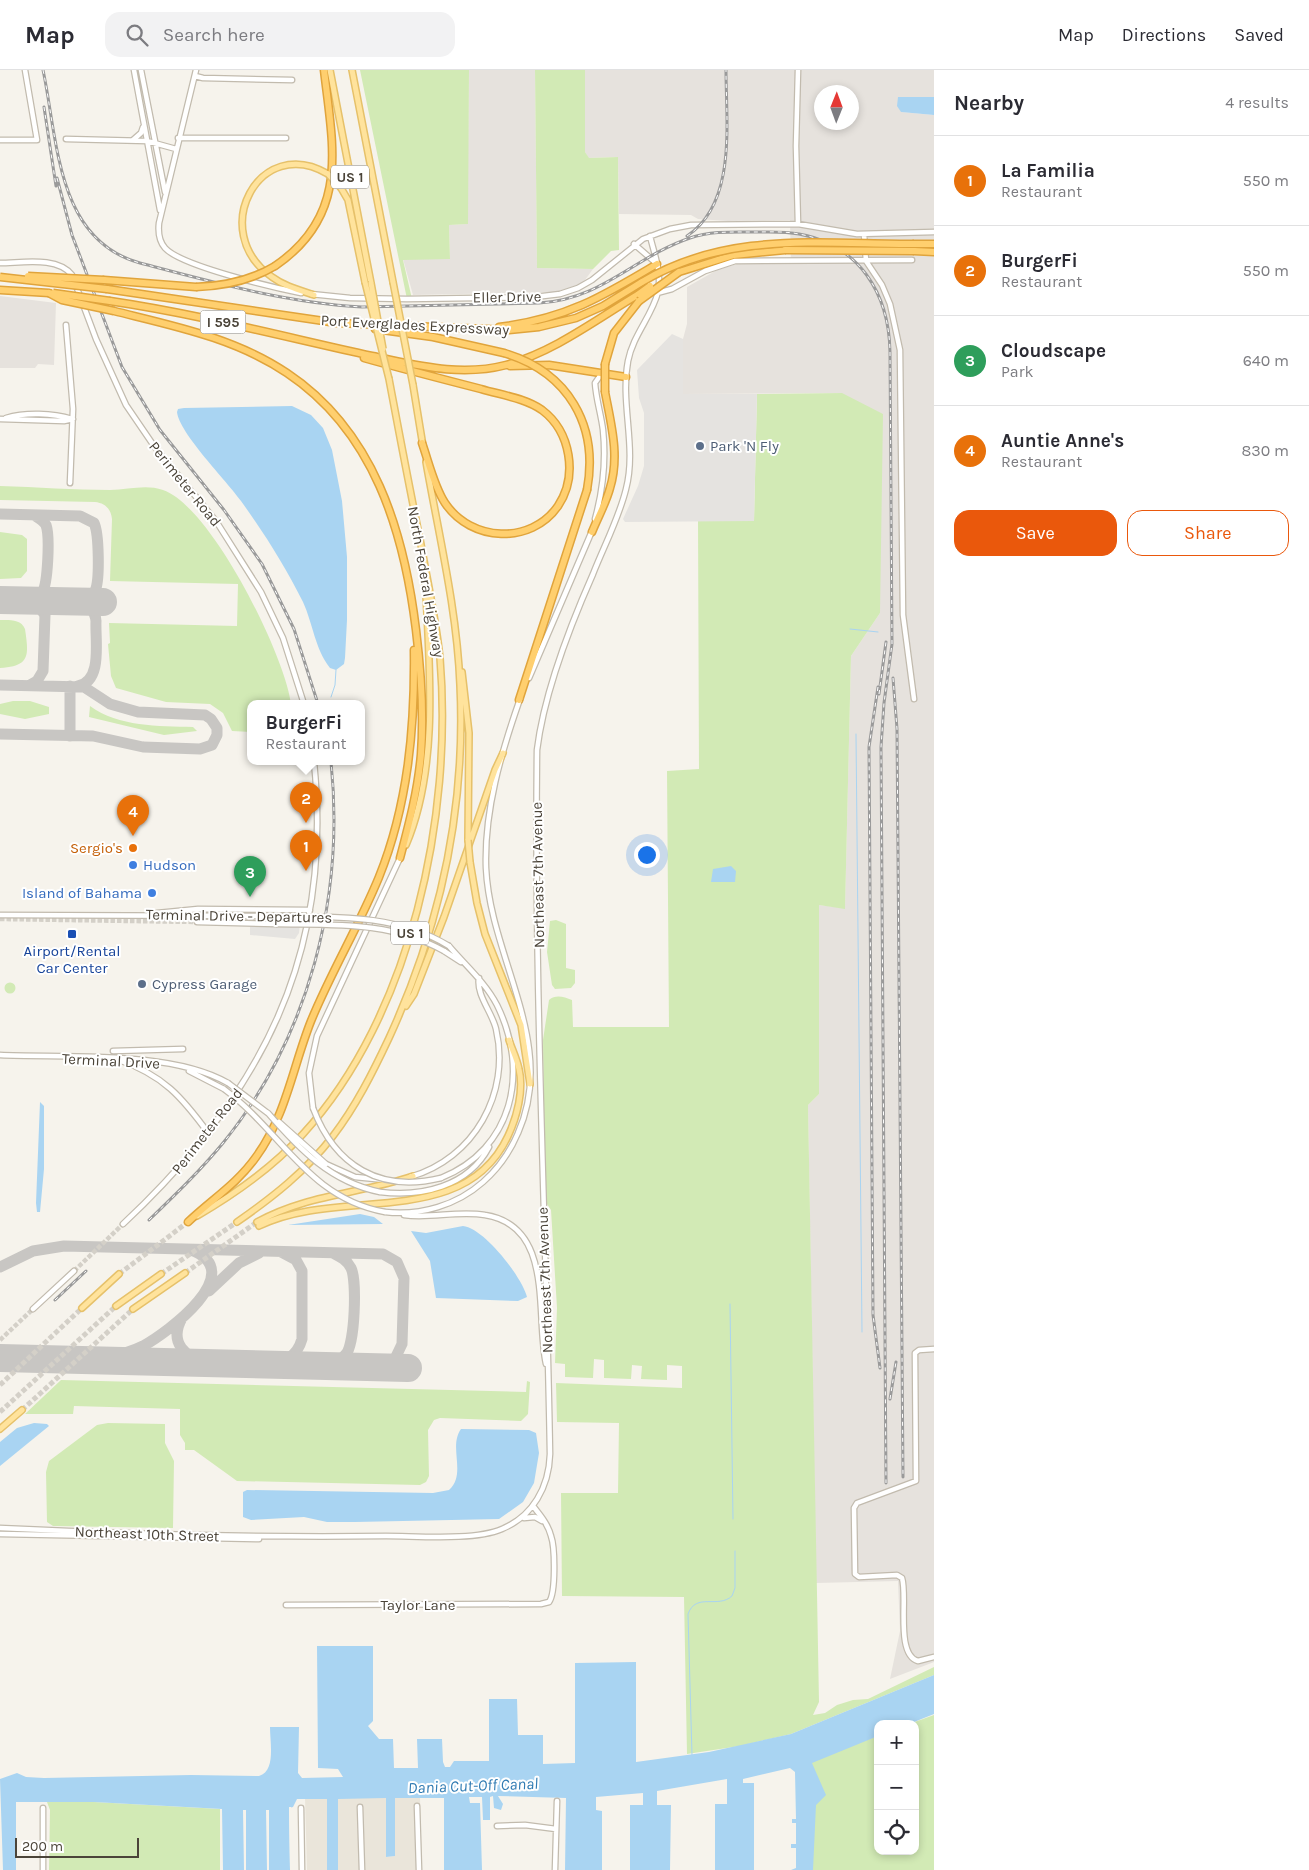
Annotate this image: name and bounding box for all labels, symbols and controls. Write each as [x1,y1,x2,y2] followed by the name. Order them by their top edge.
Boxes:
[105,12,455,57] search box
[25,21,75,49] text: Map
[123,21,151,49] icon: search
[163,24,265,46] text: Search here
[1058,24,1094,46] text: Map
[1122,24,1206,46] text: Directions
[1234,24,1284,46] text: Saved
[814,85,859,130] north arrow
[954,91,1024,115] text: Nearby
[1225,93,1289,112] text: 4 results
[1001,160,1095,182] text: La Familia
[331,165,369,188] road number: US 1
[967,171,973,190] text: 1
[1243,171,1289,190] text: 550 m
[1001,182,1082,201] text: Restaurant
[1001,250,1078,272] text: BurgerFi
[965,261,975,280] text: 2
[1243,261,1289,280] text: 550 m
[1001,272,1082,291] text: Restaurant
[473,287,541,307] street label: Eller Drive
[200,310,246,334] road number: I 595
[320,311,510,339] street label: Port Everglades Expressway
[1001,340,1106,362] text: Cloudscape
[965,351,975,370] text: 3
[1243,351,1289,370] text: 640 m
[1001,362,1033,381] text: Park
[1001,430,1124,452] text: Auntie Anne's
[710,437,779,455] place label: Park 'N Fly
[145,438,225,530] street label: Perimeter Road
[694,440,706,452] marker: Park 'N Fly
[965,441,975,460] text: 4
[1241,441,1289,460] text: 830 m
[1001,452,1082,471] text: Restaurant
[404,505,448,659] street label: North Federal Highway
[954,510,1117,556] button: Save
[1127,510,1289,556] button: Share
[247,700,365,765] popup
[265,712,342,734] text: BurgerFi
[265,734,347,753] text: Restaurant
[290,782,322,823] pin: 2
[117,795,149,836] pin: 4
[528,802,548,948] street label: Northeast 7th Avenue
[290,830,322,871] pin: 1
[70,839,123,857] place label: Sergio's
[127,842,139,854] marker: Sergio's
[634,842,660,868] your location
[143,856,196,874] place label: Hudson
[234,856,266,897] pin: 3
[127,859,139,871] marker: Hudson
[22,884,142,902] place label: Island of Bahama
[146,887,158,899] marker: Island of Bahama
[146,905,332,927] street label: Terminal Drive - Departures
[391,921,429,944] road number: US 1
[66,928,78,940] marker: Airport/Rental Car Center
[23,942,121,977] place label: Airport/Rental Car Center
[152,975,257,993] place label: Cypress Garage
[136,978,148,990] marker: Cypress Garage
[62,1049,160,1073] street label: Terminal Drive
[168,1084,246,1178] street label: Perimeter Road
[533,1207,557,1353] street label: Northeast 7th Avenue
[74,1522,220,1546] street label: Northeast 10th Street
[381,1596,455,1614] street label: Taylor Lane
[874,1720,919,1855] map controls
[874,1720,919,1765] button: +
[874,1765,919,1810] button: −
[408,1774,538,1797] water label: Dania Cut-Off Canal
[874,1810,919,1855] button: locate
[15,1835,139,1858] scale bar
[22,1838,63,1855] text: 200 m

